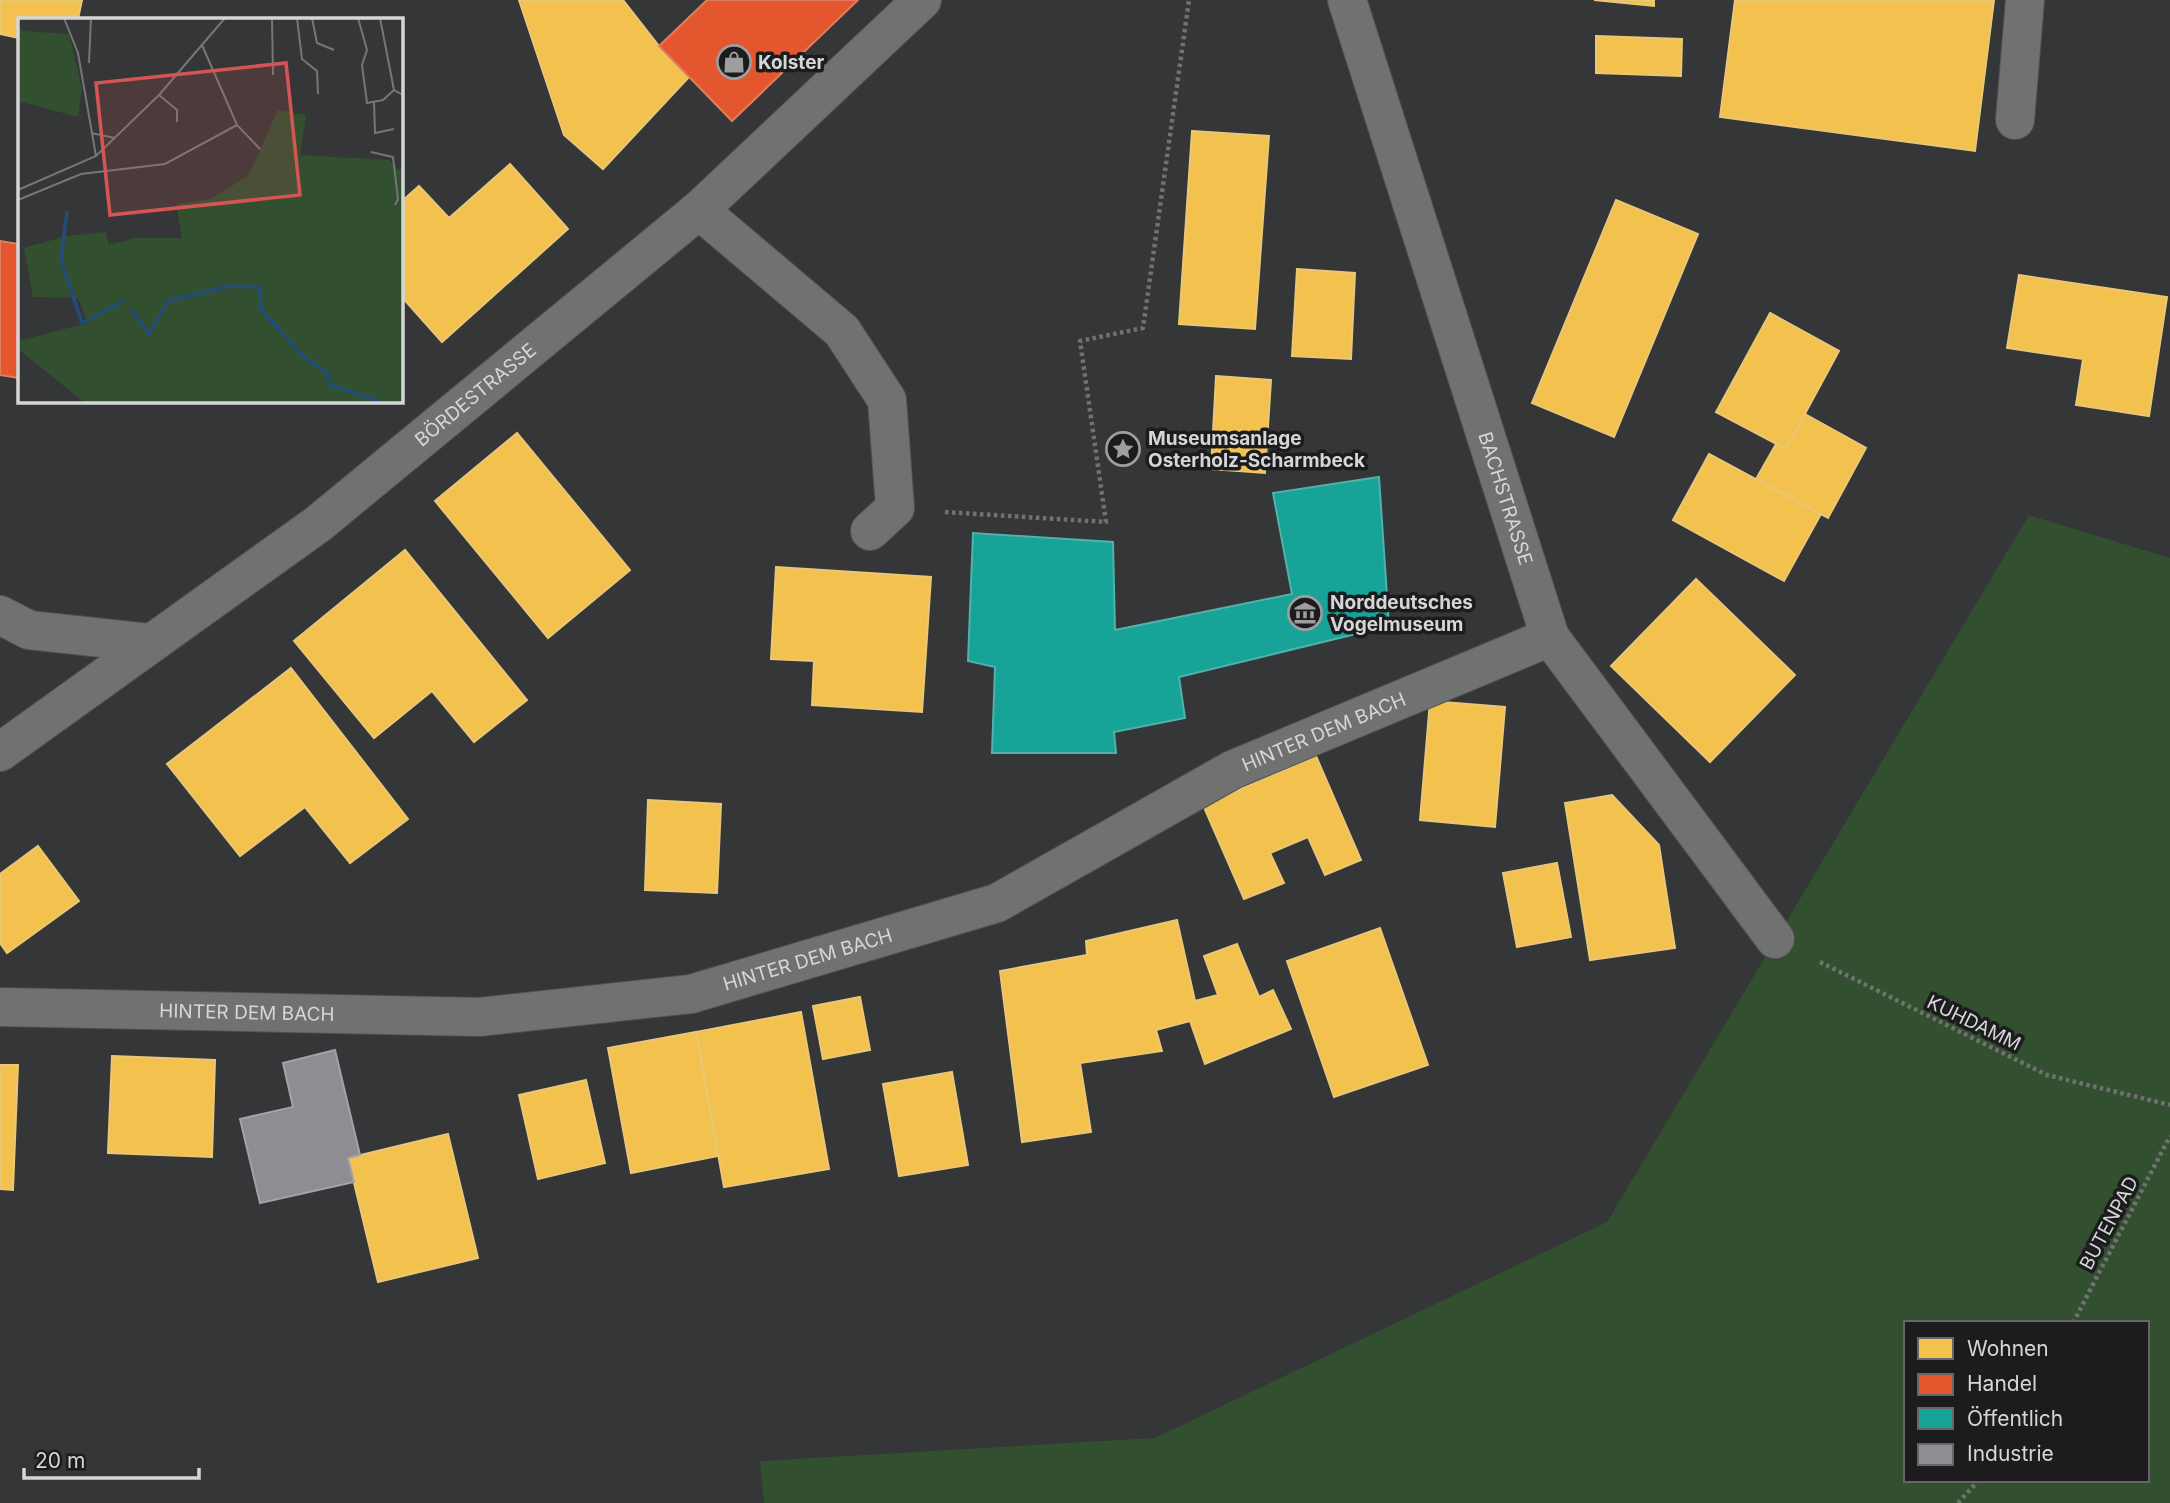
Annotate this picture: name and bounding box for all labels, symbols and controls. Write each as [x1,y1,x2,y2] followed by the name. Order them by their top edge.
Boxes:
[18,18,402,402] inset map
[715,43,753,81] shop icon: Kolster
[758,51,824,74] place label: Kolster
[410,338,540,451] street label: BÖRDESTRASSE
[1148,427,1365,472] place label: Museumsanlage Osterholz-Scharmbeck
[1474,429,1538,568] street label: BACHSTRASSE
[1104,430,1142,468] place icon: Museumsanlage Osterholz-Scharmbeck
[1330,591,1473,636] place label: Norddeutsches Vogelmuseum
[1286,594,1324,632] museum icon: Norddeutsches Vogelmuseum
[1238,687,1409,776] street label: HINTER DEM BACH
[720,923,895,995] street label: HINTER DEM BACH
[1923,990,2025,1056] street label: KUHDAMM
[159,999,335,1025] street label: HINTER DEM BACH
[2075,1173,2143,1273] street label: BUTENPAD
[1904,1321,2149,1482] legend
[1967,1336,2049,1361] text: Wohnen
[1967,1371,2037,1396] text: Handel
[1967,1406,2063,1431] text: Öffentlich
[24,1436,200,1480] scale bar
[1967,1441,2054,1466] text: Industrie
[35,1448,85,1473] text: 20 m

